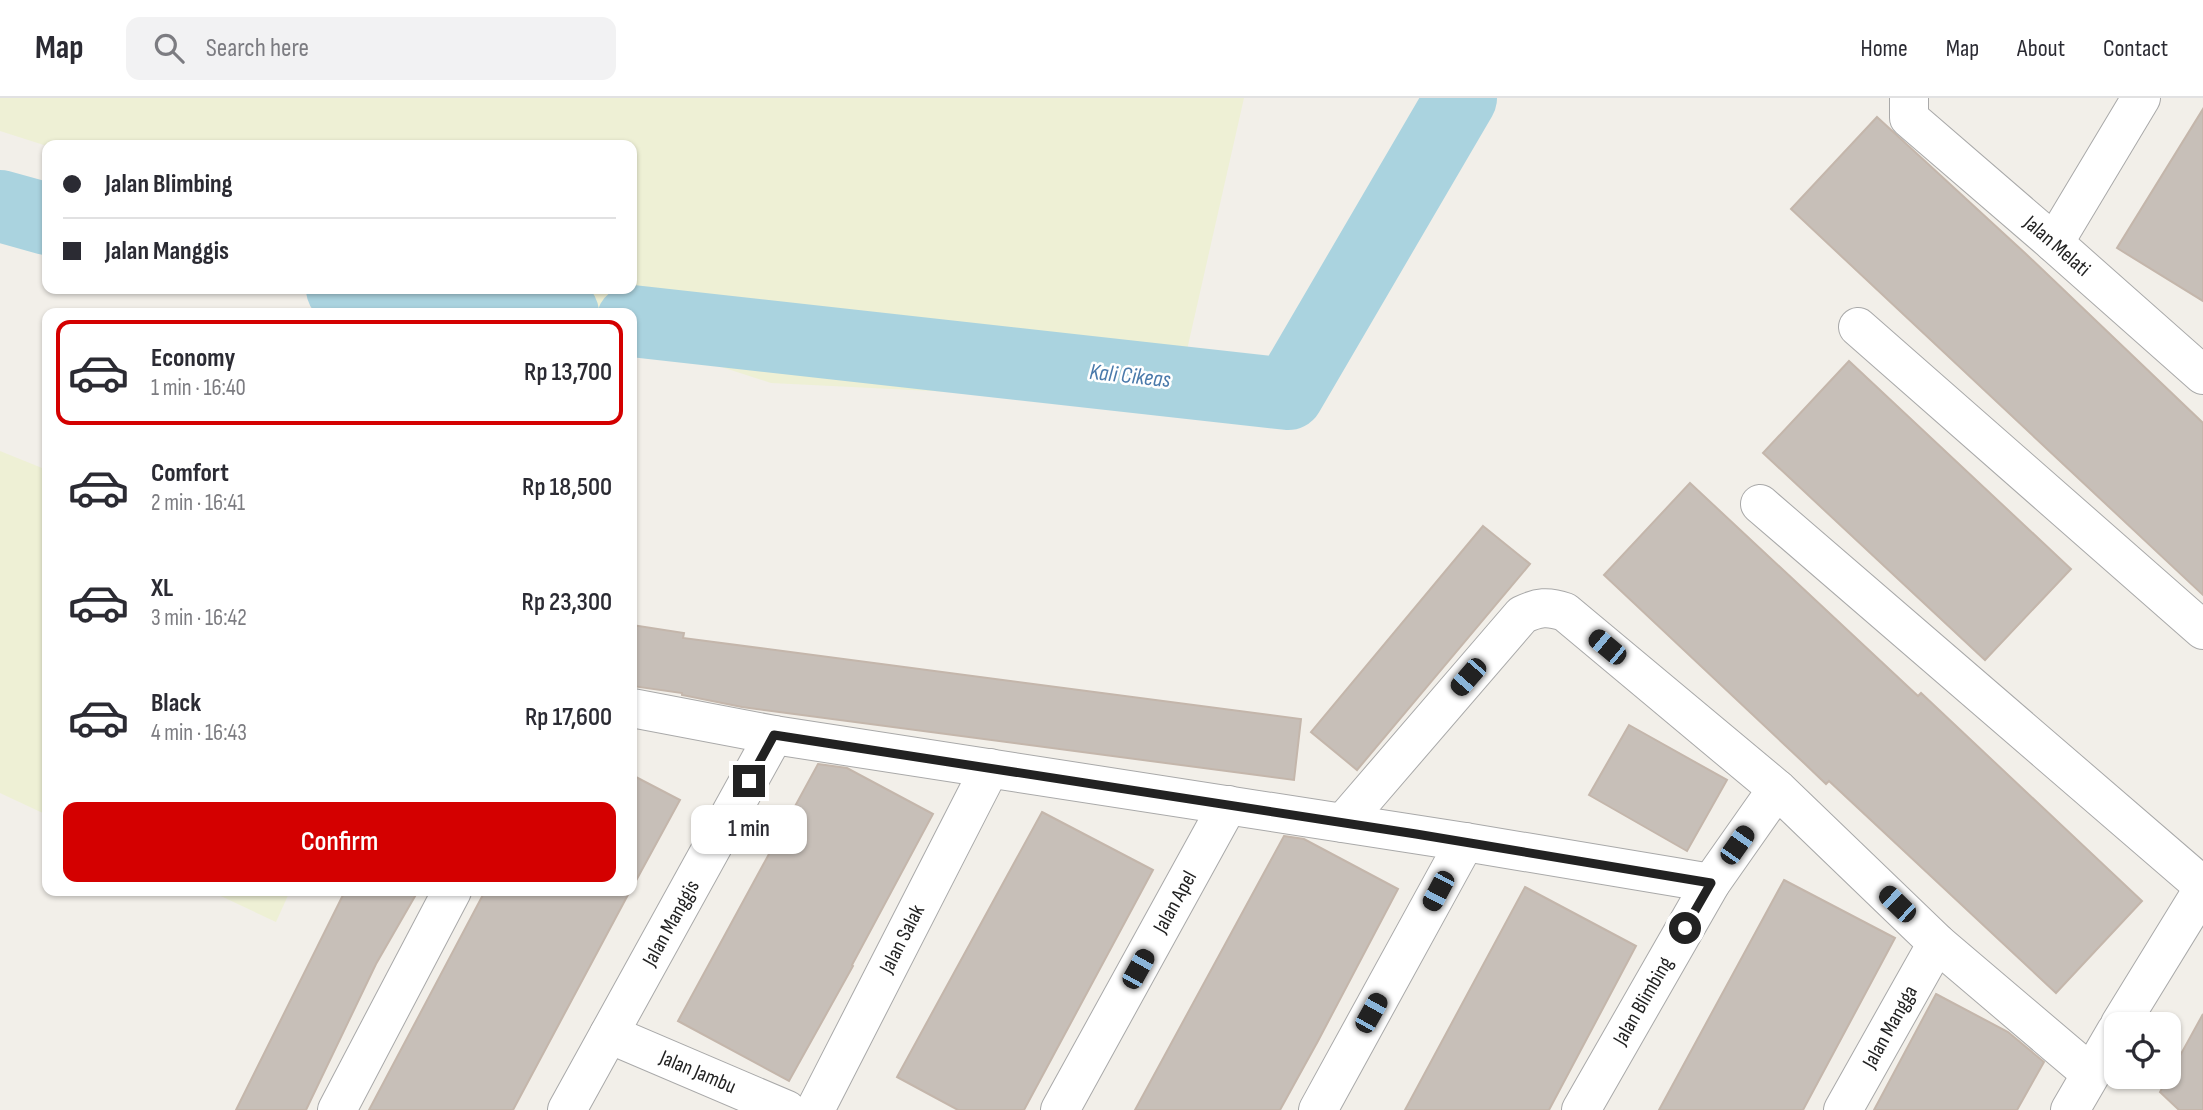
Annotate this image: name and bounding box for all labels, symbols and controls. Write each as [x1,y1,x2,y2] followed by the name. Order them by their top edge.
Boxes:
[126,17,616,80] search box
[35,28,84,68] text: Map
[150,29,188,67] icon: search
[206,33,309,64] text: Search here
[1860,34,1908,63] text: Home
[1946,34,1979,63] text: Map
[2017,34,2065,63] text: About
[2103,34,2168,63] text: Contact
[105,169,233,200] text: Jalan Blimbing
[2018,210,2095,282] street label: Jalan Melati
[105,236,229,267] text: Jalan Manggis
[67,341,130,404] icon: car
[151,343,235,374] text: Economy
[524,357,612,388] text: Rp 13,700
[1088,358,1172,394] water label: Kali Cikeas
[151,374,246,402] text: 1 min · 16:40
[67,456,130,519] icon: car
[151,458,229,489] text: Comfort
[522,472,612,503] text: Rp 18,500
[151,489,245,517] text: 2 min · 16:41
[67,571,130,634] icon: car
[151,573,173,604] text: XL
[521,587,612,618] text: Rp 23,300
[151,604,247,632] text: 3 min · 16:42
[1585,625,1630,669] car
[1447,654,1490,700] car
[67,686,130,749] icon: car
[151,688,201,719] text: Black
[525,702,612,733] text: Rp 17,600
[151,719,247,747] text: 4 min · 16:43
[733,765,765,797] route end
[63,802,616,882] button: Confirm
[691,806,807,854] callout: 1 min
[728,815,770,843] text: 1 min
[1717,822,1758,868] car
[1147,867,1202,938] street label: Jalan Apel
[1419,868,1458,914] car
[637,876,705,971] street label: Jalan Manggis
[1875,882,1920,926] car
[874,900,930,978] street label: Jalan Salak
[1669,912,1701,944] route start
[1119,946,1158,992] car
[1607,952,1678,1050] street label: Jalan Blimbing
[1857,981,1923,1074] street label: Jalan Mangga
[1352,990,1391,1036] car
[2104,1012,2181,1089] map controls
[2104,1012,2181,1089] button: locate
[655,1044,740,1099] street label: Jalan Jambu

